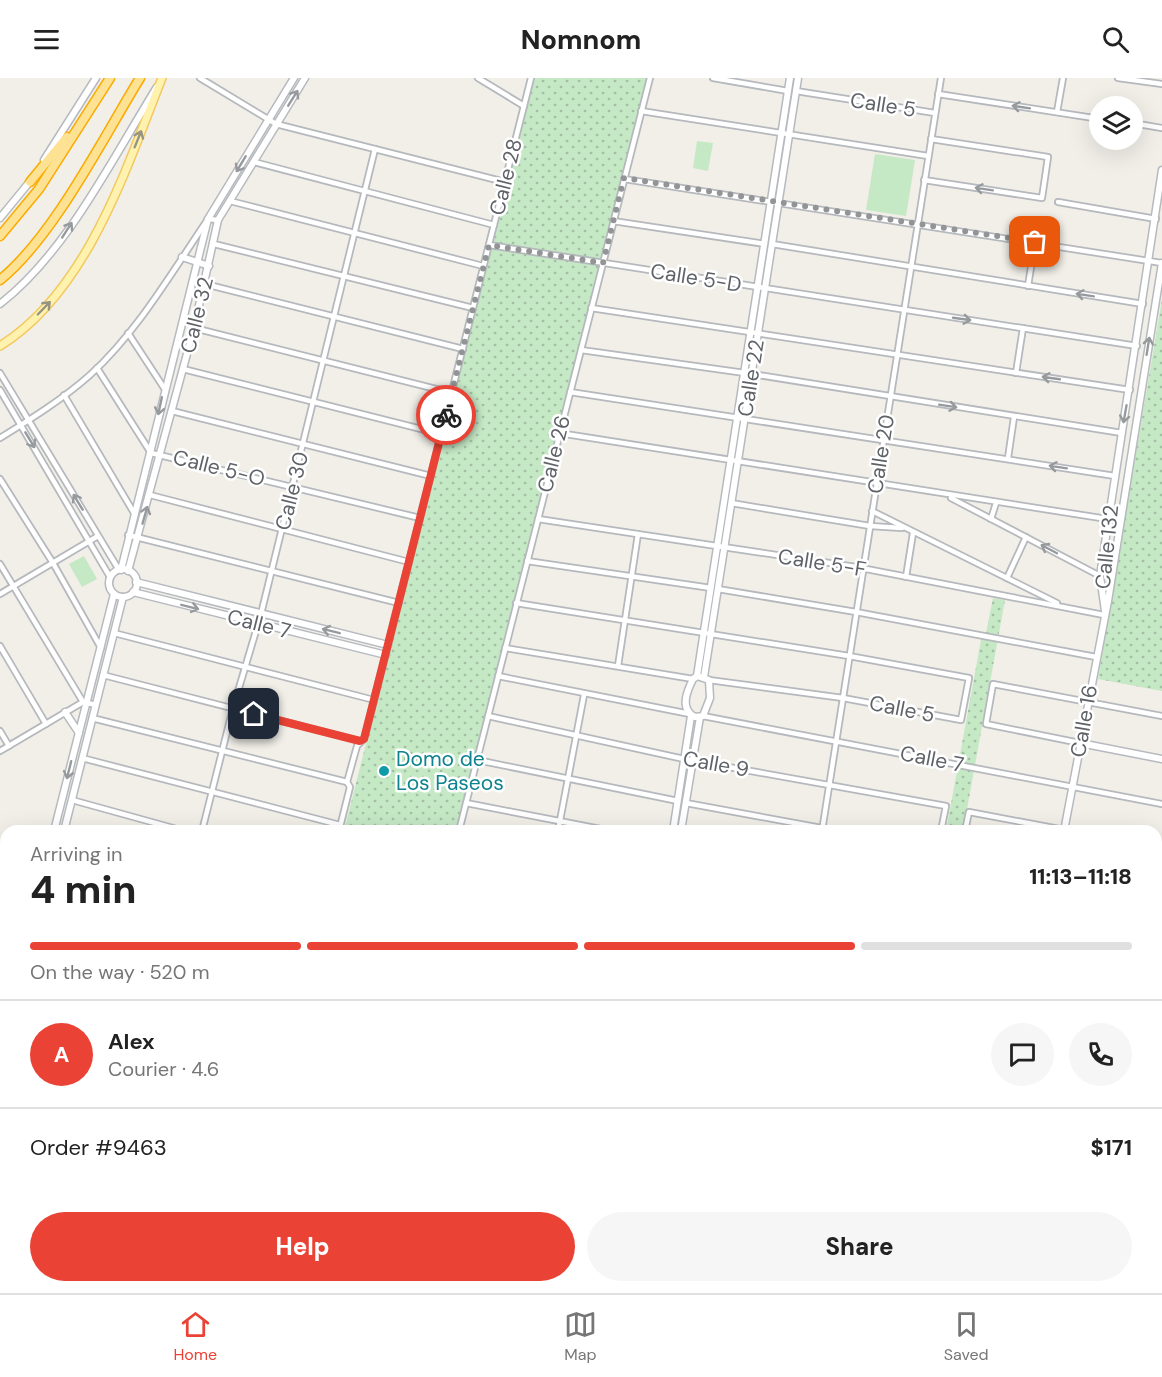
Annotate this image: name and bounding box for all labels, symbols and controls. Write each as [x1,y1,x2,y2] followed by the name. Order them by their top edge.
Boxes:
[521,22,641,57] text: Nomnom
[30,23,63,56] icon: menu
[1099,23,1132,56] icon: search
[848,86,918,124] street label: Calle 5
[286,89,299,106] one-way arrow
[1089,96,1143,150] map controls
[1089,96,1143,150] button: layers
[1011,101,1031,112] one-way arrow
[133,130,144,148] one-way arrow
[483,136,529,218] street label: Calle 28
[235,154,246,172] one-way arrow
[975,184,995,195] one-way arrow
[1009,216,1060,267] pin
[61,222,73,239] one-way arrow
[1018,225,1051,258] icon: bag
[648,257,744,299] street label: Calle 5-D
[174,274,220,356] street label: Calle 32
[1076,289,1096,300] one-way arrow
[36,300,51,315] one-way arrow
[951,314,971,325] one-way arrow
[1143,337,1154,356] one-way arrow
[731,338,771,418] street label: Calle 22
[1042,373,1061,384] one-way arrow
[416,385,476,445] courier
[154,397,166,416] one-way arrow
[430,399,463,432] icon: bike
[938,401,957,412] one-way arrow
[1119,404,1130,424] one-way arrow
[531,412,577,496] street label: Calle 26
[861,412,901,496] street label: Calle 20
[24,431,36,448] one-way arrow
[170,443,268,493] street label: Calle 5-O
[269,449,315,533] street label: Calle 30
[1048,461,1068,472] one-way arrow
[71,494,83,511] one-way arrow
[1089,504,1125,590] street label: Calle 132
[140,505,151,524] one-way arrow
[776,542,868,584] street label: Calle 5-F
[1040,543,1058,554] one-way arrow
[180,601,199,613] one-way arrow
[224,603,294,645] street label: Calle 7
[322,625,341,637] one-way arrow
[1064,683,1104,759] street label: Calle 16
[228,688,279,739] pin
[867,689,937,729] street label: Calle 5
[237,697,270,730] icon: home
[898,739,966,779] street label: Calle 7
[681,744,751,784] street label: Calle 9
[396,745,504,797] place label: Domo de Los Paseos
[63,760,75,779] one-way arrow
[377,764,391,778] marker: Domo de Los Paseos
[30,841,122,867] text: Arriving in
[1029,862,1132,891] text: 11:13–11:18
[30,864,137,915] text: 4 min
[30,959,210,985] text: On the way · 520 m
[991,1023,1054,1086] button: chat
[1069,1023,1132,1086] button: phone
[108,1027,155,1056] text: Alex
[54,1040,69,1069] text: A
[108,1056,219,1082] text: Courier · 4.6
[30,1133,167,1162] text: Order #9463
[1090,1133,1132,1162] text: $171
[30,1212,575,1281] button: Help
[587,1212,1132,1281] button: Share
[173,1308,217,1365] tab: Home
[564,1308,597,1365] tab: Map
[944,1308,989,1365] tab: Saved

